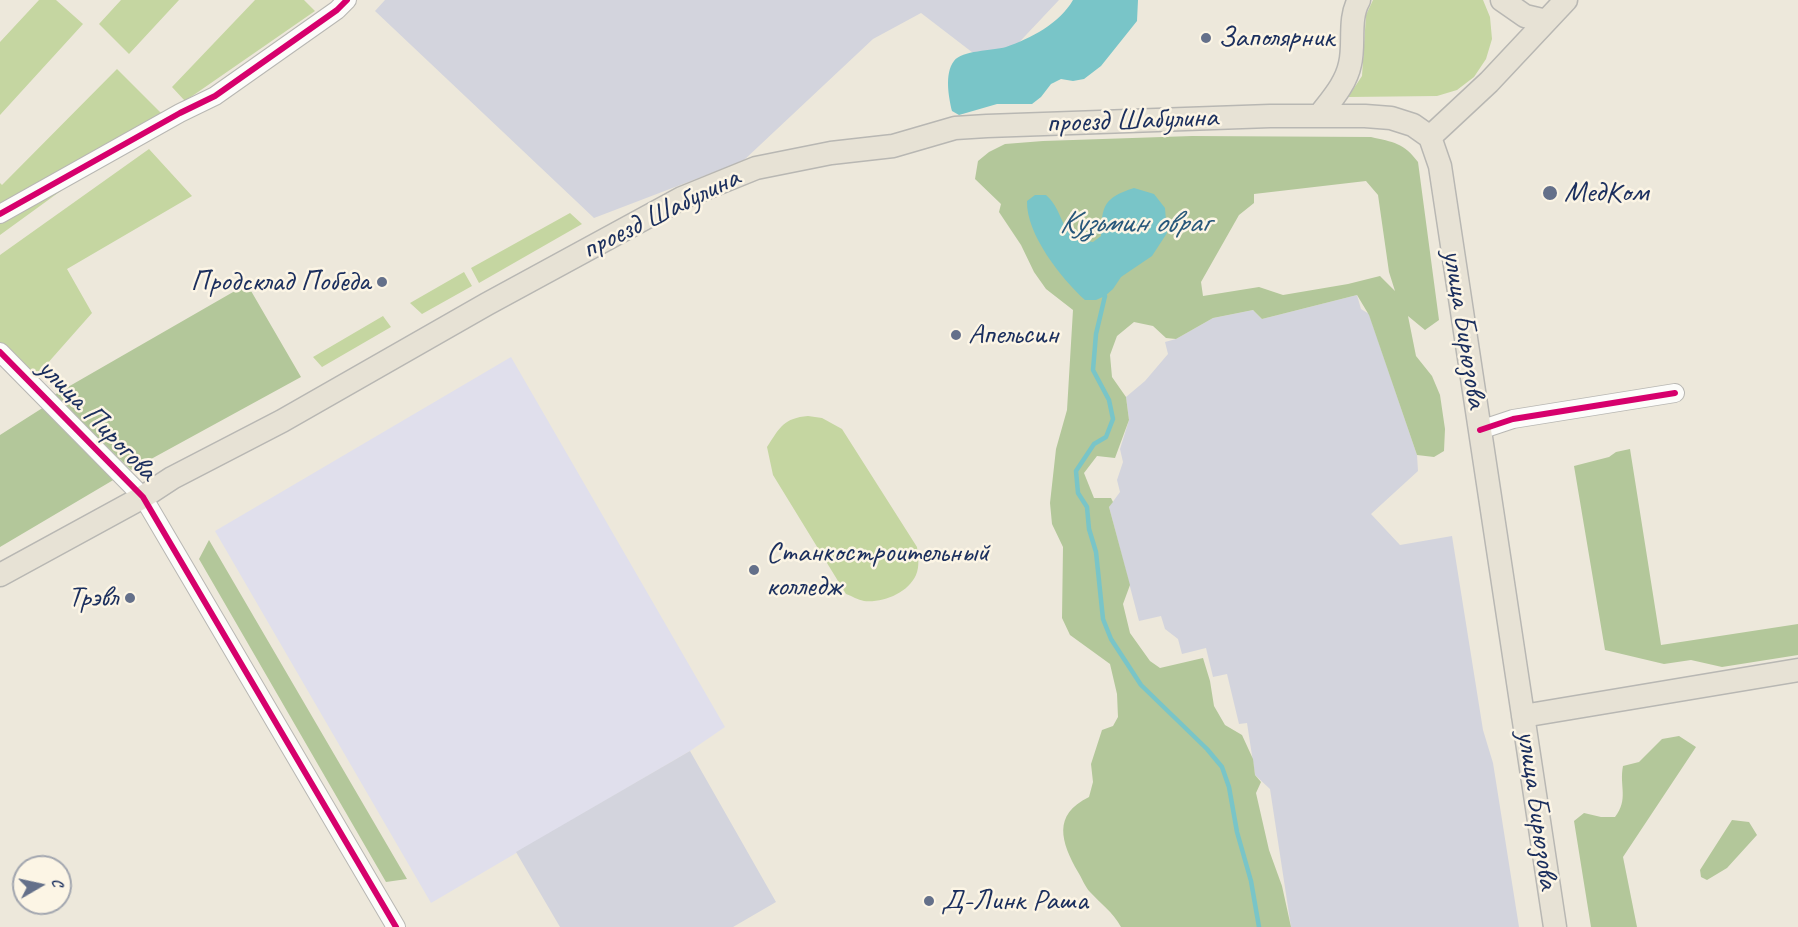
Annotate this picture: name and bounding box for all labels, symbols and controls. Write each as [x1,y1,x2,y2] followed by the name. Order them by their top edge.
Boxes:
[1218,20,1334,56] place label: Заполярник
[1199,31,1213,45] marker: Заполярник
[1046,100,1218,142] street label: проезд Шабулина
[576,160,746,268] street label: проезд Шабулина
[1564,175,1648,211] place label: МедКом
[1541,184,1559,202] marker: МедКом
[1059,205,1209,243] water label: Кузьмин овраг
[1434,247,1494,411] street label: улица Бирюзова
[191,264,370,300] place label: Продсклад Победа
[375,275,389,289] marker: Продсклад Победа
[968,317,1058,353] place label: Апельсин
[949,328,963,342] marker: Апельсин
[29,351,165,489] street label: улица Пирогова
[766,535,989,606] place label: Станкостроительный колледж
[747,563,761,577] marker: Станкостроительный колледж
[68,580,118,616] place label: Трэвл
[123,591,137,605] marker: Трэвл
[1508,728,1566,892] street label: улица Бирюзова
[12,855,72,915] north arrow
[47,877,68,888] text: С
[941,883,1088,919] place label: Д-Линк Раша
[922,894,936,908] marker: Д-Линк Раша

